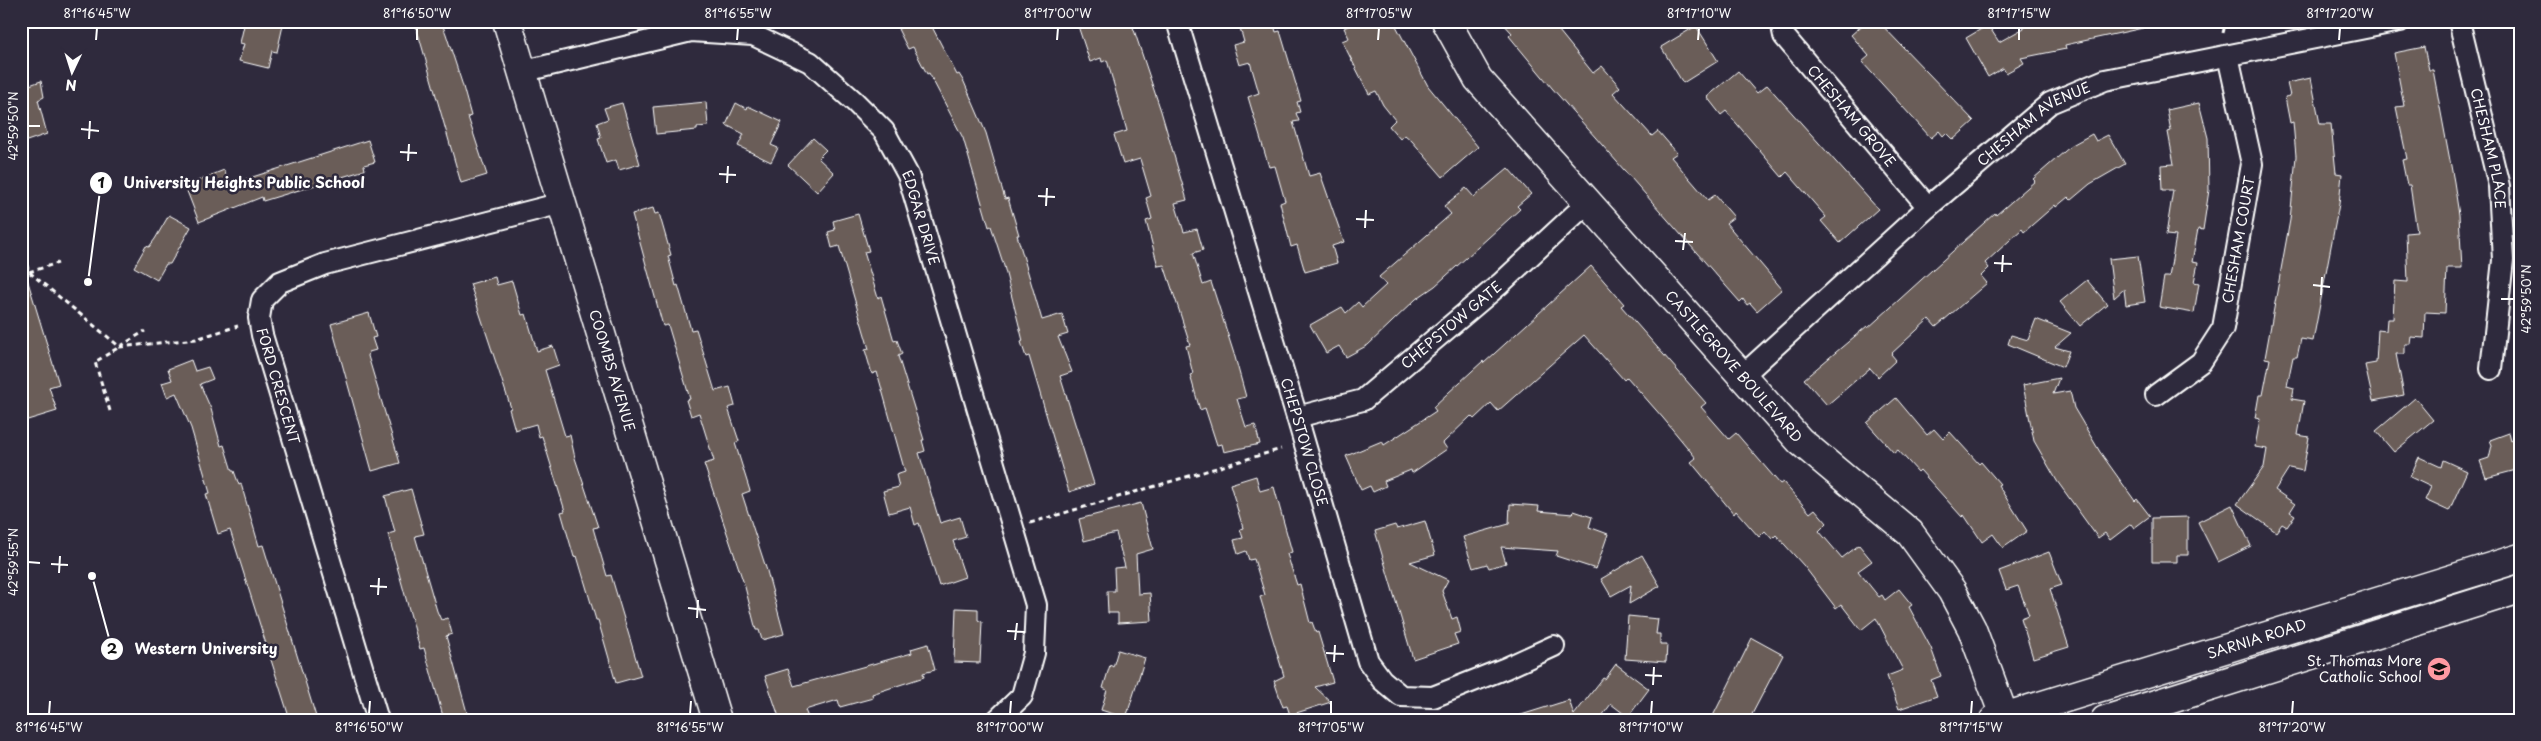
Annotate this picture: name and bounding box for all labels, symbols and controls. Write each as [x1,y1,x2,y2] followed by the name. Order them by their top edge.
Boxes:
[64,4,131,22] text: 81°16'45"W
[383,4,452,22] text: 81°16'50"W
[704,4,772,22] text: 81°16'55"W
[1024,4,1092,22] text: 81°17'00"W
[1346,4,1413,22] text: 81°17'05"W
[1667,4,1732,22] text: 81°17'10"W
[1987,4,2051,22] text: 81°17'15"W
[2306,4,2374,22] text: 81°17'20"W
[48,48,98,98] north arrow
[1803,60,1901,171] street label: CHESHAM GROVE
[65,75,77,96] text: N
[1972,76,2093,171] street label: CHESHAM AVENUE
[2466,86,2511,209] street label: CHESHAM PLACE
[4,91,22,161] text: 42°59'50"N
[897,166,945,268] street label: EDGAR DRIVE
[88,168,375,198] callout: University Heights Public School
[97,170,105,193] text: 1
[123,170,365,193] text: University Heights Public School
[2217,174,2260,305] street label: CHESHAM COURT
[2517,264,2535,334] text: 42°59'50"N
[1396,276,1506,374] street label: CHEPSTOW GATE
[1661,285,1808,447] street label: CASTLEGROVE BOULEVARD
[584,307,641,434] street label: COOMBS AVENUE
[252,325,305,447] street label: FORD CRESCENT
[1276,375,1334,509] street label: CHEPSTOW CLOSE
[4,528,22,596] text: 42°59'55"N
[2204,613,2309,664] street label: SARNIA ROAD
[99,634,288,664] callout: Western University
[107,636,118,659] text: 2
[134,636,278,659] text: Western University
[2307,650,2422,687] place label: St. Thomas More Catholic School
[2426,656,2452,682] school or university icon: St. Thomas More Catholic School
[16,718,83,736] text: 81°16'45"W
[335,718,404,736] text: 81°16'50"W
[656,718,724,736] text: 81°16'55"W
[976,718,1044,736] text: 81°17'00"W
[1298,718,1365,736] text: 81°17'05"W
[1619,718,1684,736] text: 81°17'10"W
[1939,718,2003,736] text: 81°17'15"W
[2258,718,2326,736] text: 81°17'20"W

